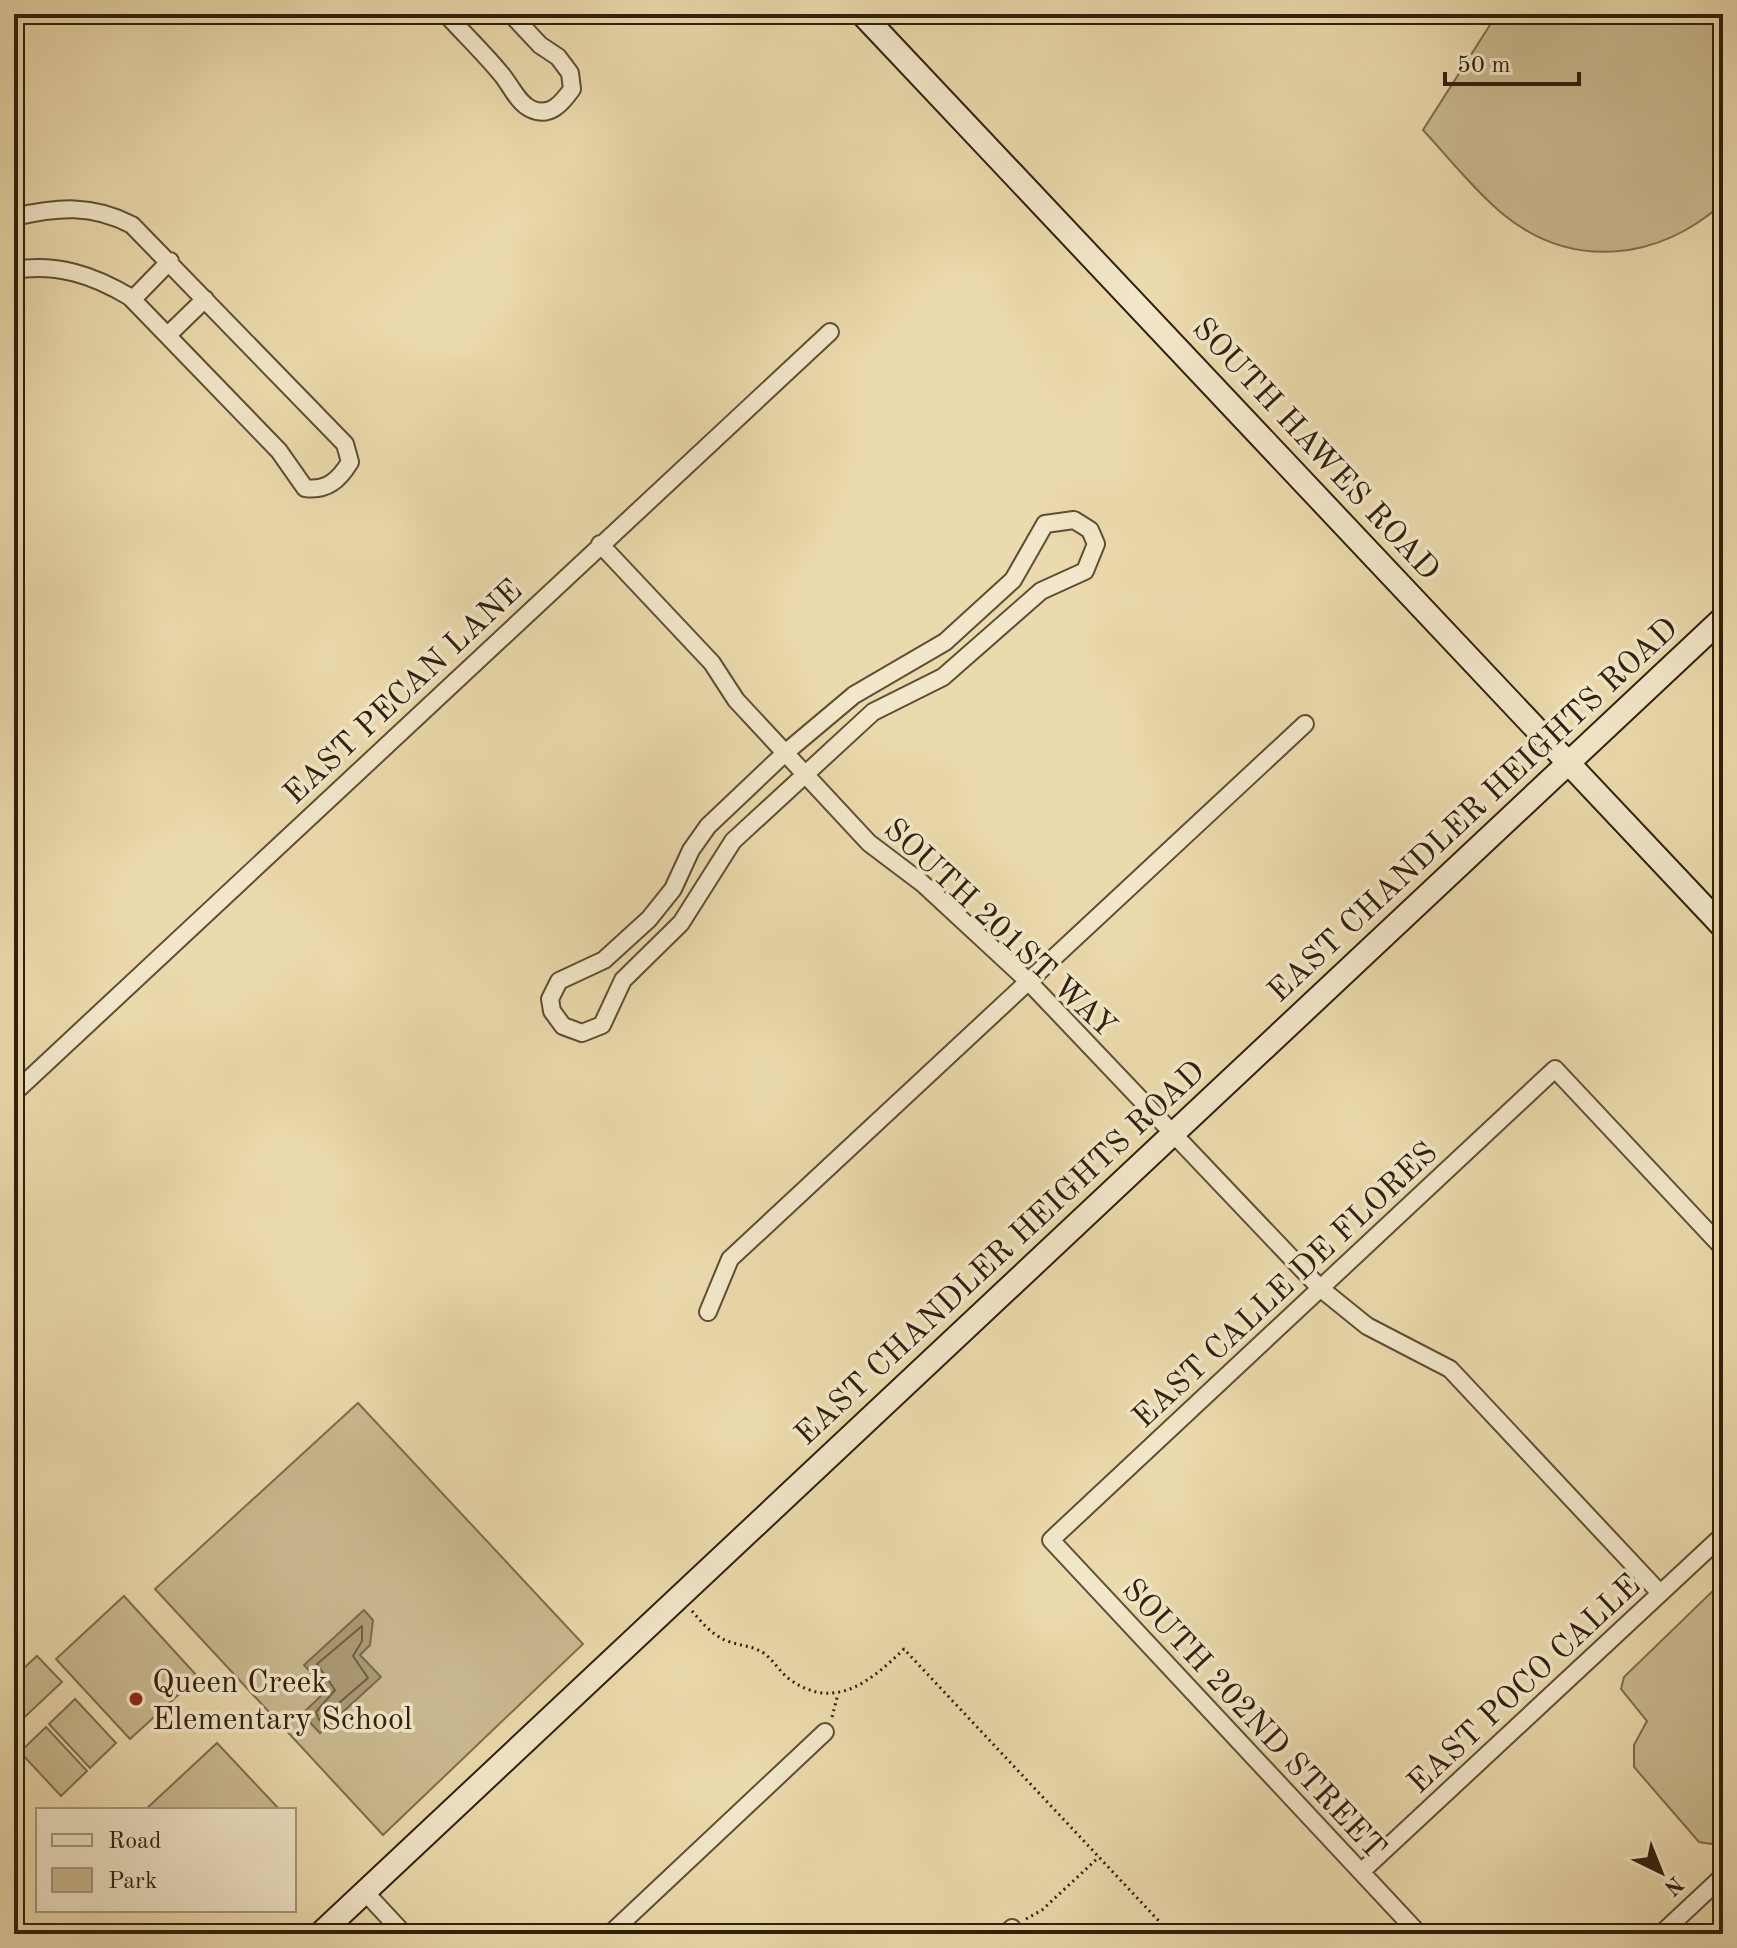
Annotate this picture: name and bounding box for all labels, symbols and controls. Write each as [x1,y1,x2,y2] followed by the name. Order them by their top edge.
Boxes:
[1445,36,1579,86] scale bar
[1457,54,1511,78] text: 50 m
[1185,313,1444,587] street label: SOUTH HAWES ROAD
[279,575,529,811] street label: EAST PECAN LANE
[1263,613,1685,1009] street label: EAST CHANDLER HEIGHTS ROAD
[877,814,1121,1045] street label: SOUTH 201ST WAY
[790,1056,1212,1452] street label: EAST CHANDLER HEIGHTS ROAD
[1128,1137,1444,1435] street label: EAST CALLE DE FLORES
[1403,1570,1647,1801] street label: EAST POCO CALLE
[1115,1574,1391,1866] street label: SOUTH 202ND STREET
[152,1668,412,1737] place label: Queen Creek Elementary School
[127,1690,145,1708] marker: Queen Creek Elementary School
[36,1808,296,1912] legend
[108,1830,161,1854] text: Road
[1621,1832,1701,1912] north arrow
[108,1870,157,1894] text: Park
[1659,1871,1687,1899] text: N

